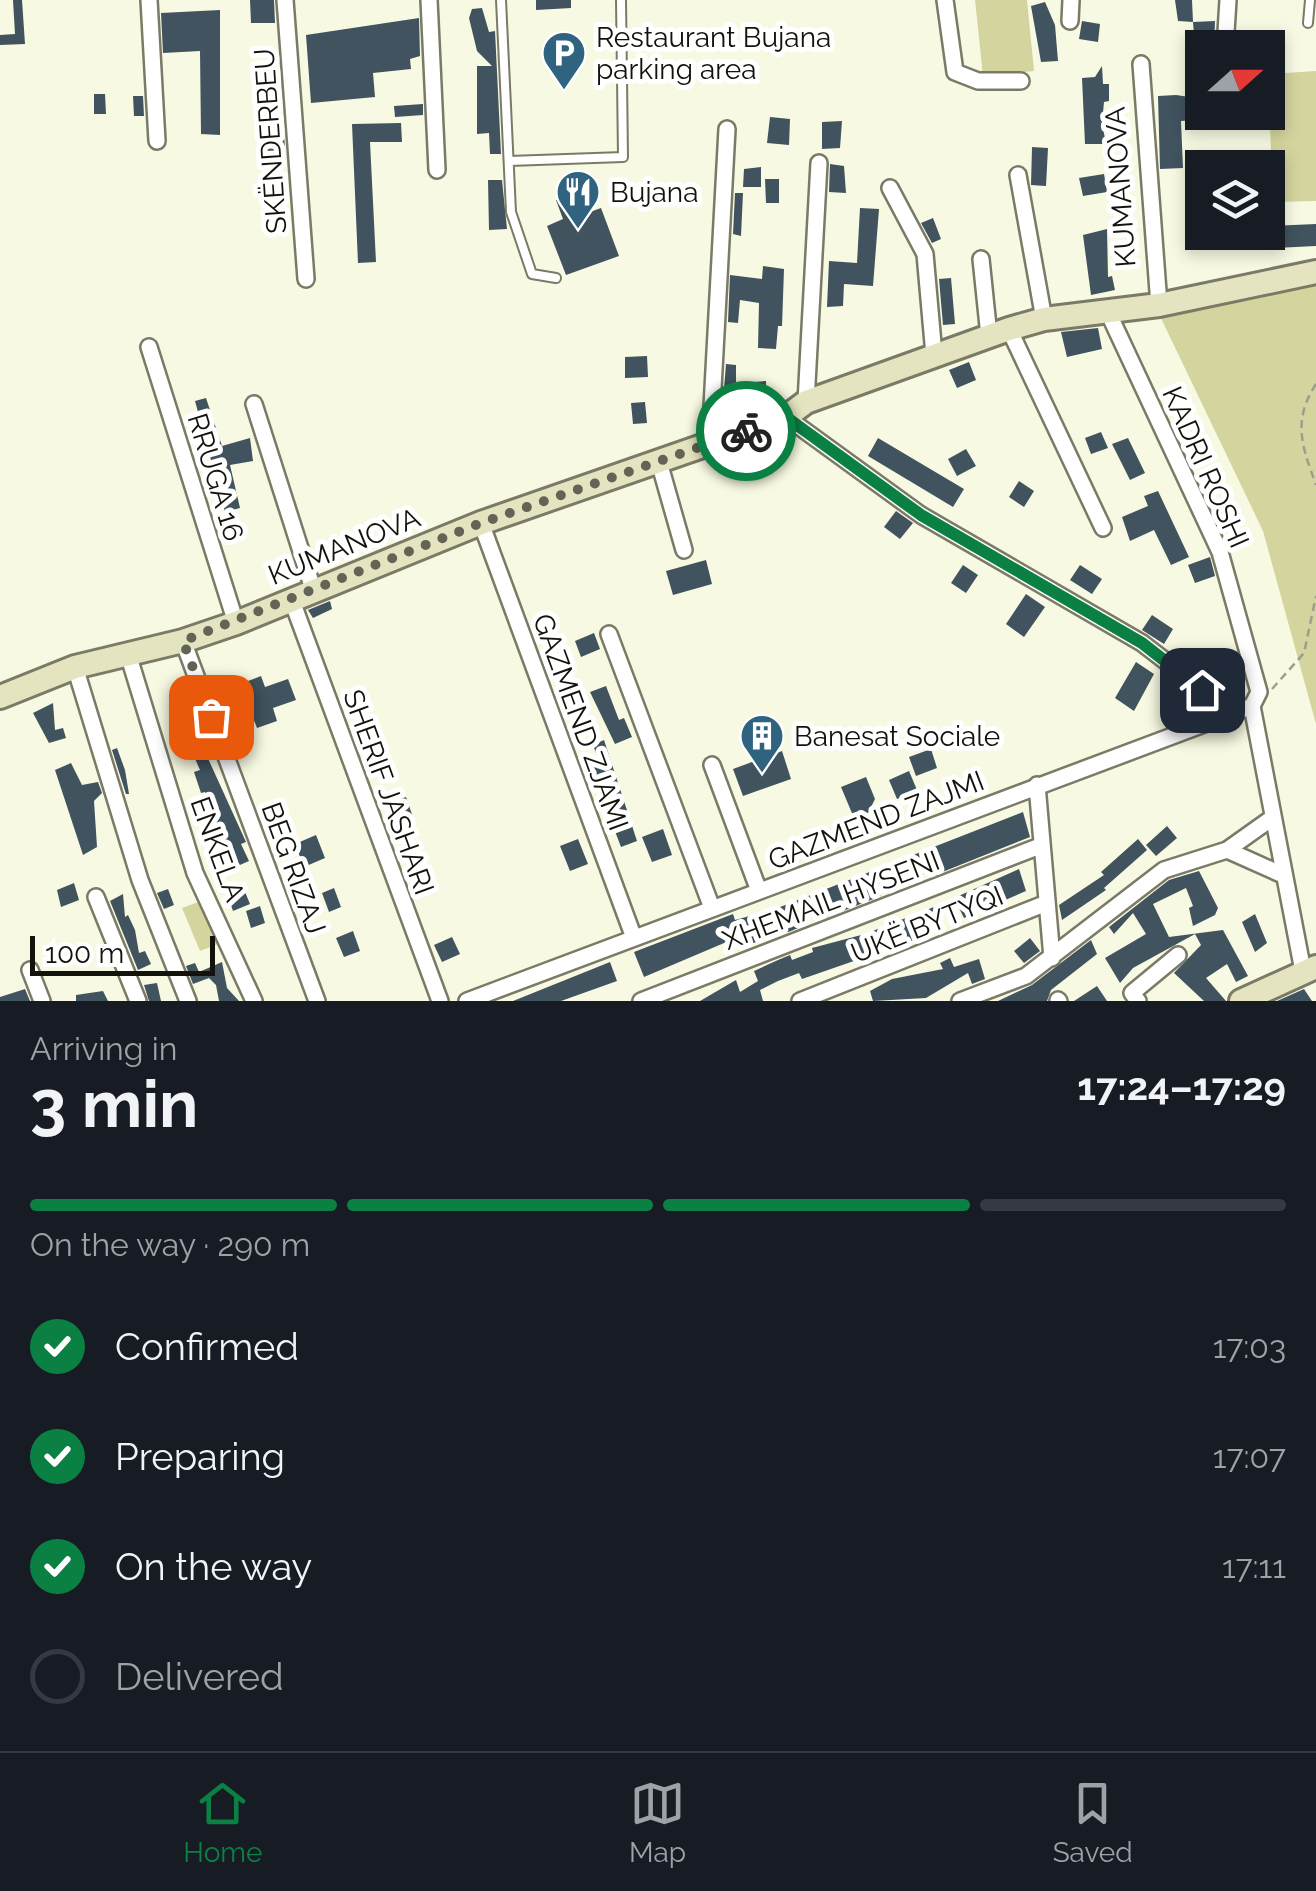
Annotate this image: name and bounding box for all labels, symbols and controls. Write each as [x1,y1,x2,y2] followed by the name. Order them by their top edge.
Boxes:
[596,21,831,86] place label: Restaurant Bujana parking area
[541,30,587,91] parking icon: Restaurant Bujana parking area
[1185,30,1285,130] north arrow
[1185,30,1285,250] map controls
[248,47,293,235] street label: SKËNDERBEU
[1098,106,1143,268] street label: KUMANOVA
[1185,150,1285,250] button: layers
[555,169,601,230] restaurant icon: Bujana
[610,176,698,209] place label: Bujana
[696,381,796,481] courier
[1155,381,1256,553] street label: KADRI ROSHI
[719,404,774,459] icon: bike
[180,409,251,545] street label: RRUGA 16
[263,501,425,592] street label: KUMANOVA
[526,609,635,835] street label: GAZMEND ZJAMI
[1160,648,1245,733] pin
[1175,663,1230,718] icon: home
[169,675,254,760] pin
[336,685,441,899] street label: SHERIF JASHARI
[184,690,239,745] icon: bag
[739,713,785,774] building icon: Banesat Sociale
[794,720,1000,753] place label: Banesat Sociale
[764,764,989,877] street label: GAZMEND ZAJMI
[183,792,252,906] street label: ENKELA
[254,798,333,939] street label: BEG RIZAJ
[718,844,944,957] street label: XHEMAIL HYSENI
[846,879,1008,970] street label: UKË BYTYQI
[30,931,215,976] scale bar
[45,937,124,970] text: 100 m
[30,1030,177,1067] text: Arriving in
[1077,1064,1286,1109] text: 17:24–17:29
[30,1066,198,1142] text: 3 min
[30,1226,310,1263] text: On the way · 290 m
[30,1319,85,1374] icon: check
[115,1324,299,1369] text: Confirmed
[1213,1328,1286,1365] text: 17:03
[30,1429,85,1484] icon: check
[115,1434,285,1479] text: Preparing
[1213,1438,1286,1475] text: 17:07
[30,1539,85,1594] icon: check
[115,1544,312,1589] text: On the way
[1222,1548,1286,1585] text: 17:11
[115,1654,284,1699] text: Delivered
[183,1776,263,1869] tab: Home
[629,1776,686,1869] tab: Map
[1053,1776,1133,1869] tab: Saved

